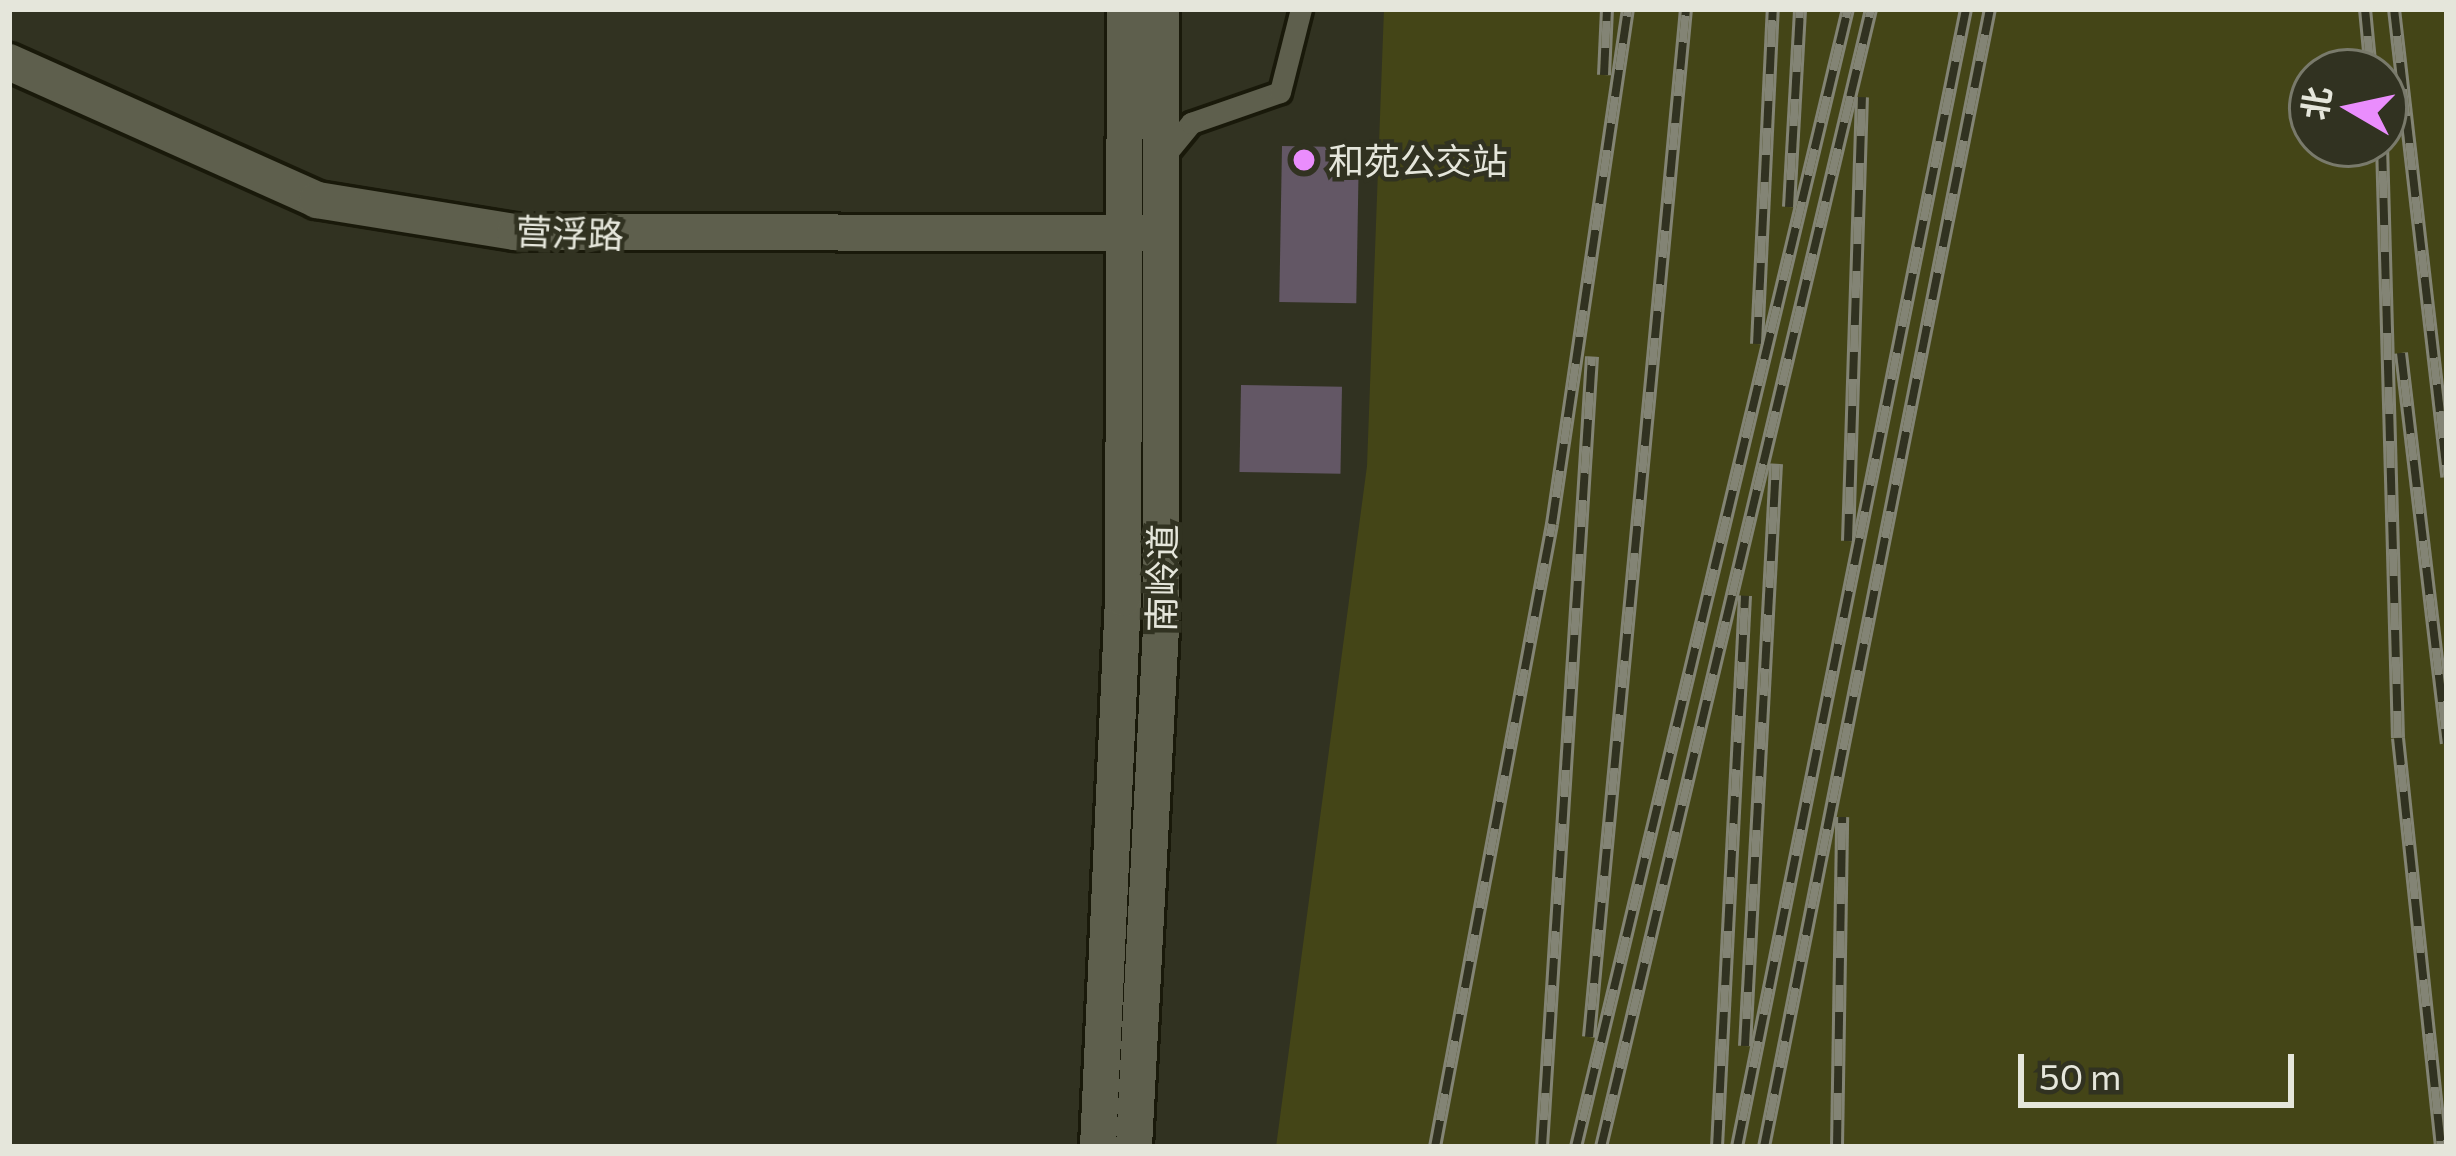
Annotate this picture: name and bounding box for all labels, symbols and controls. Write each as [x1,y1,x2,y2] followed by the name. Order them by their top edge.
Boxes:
[2288,48,2408,168] north arrow
[2292,83,2338,122] text: 北
[1328,138,1508,182] place label: 和苑公交站
[1291,147,1317,173] marker: 和苑公交站
[515,209,625,255] street label: 营浮路
[1138,524,1184,632] street label: 南岭道
[2024,1030,2300,1104] scale bar
[2039,1053,2121,1097] text: 50 m

